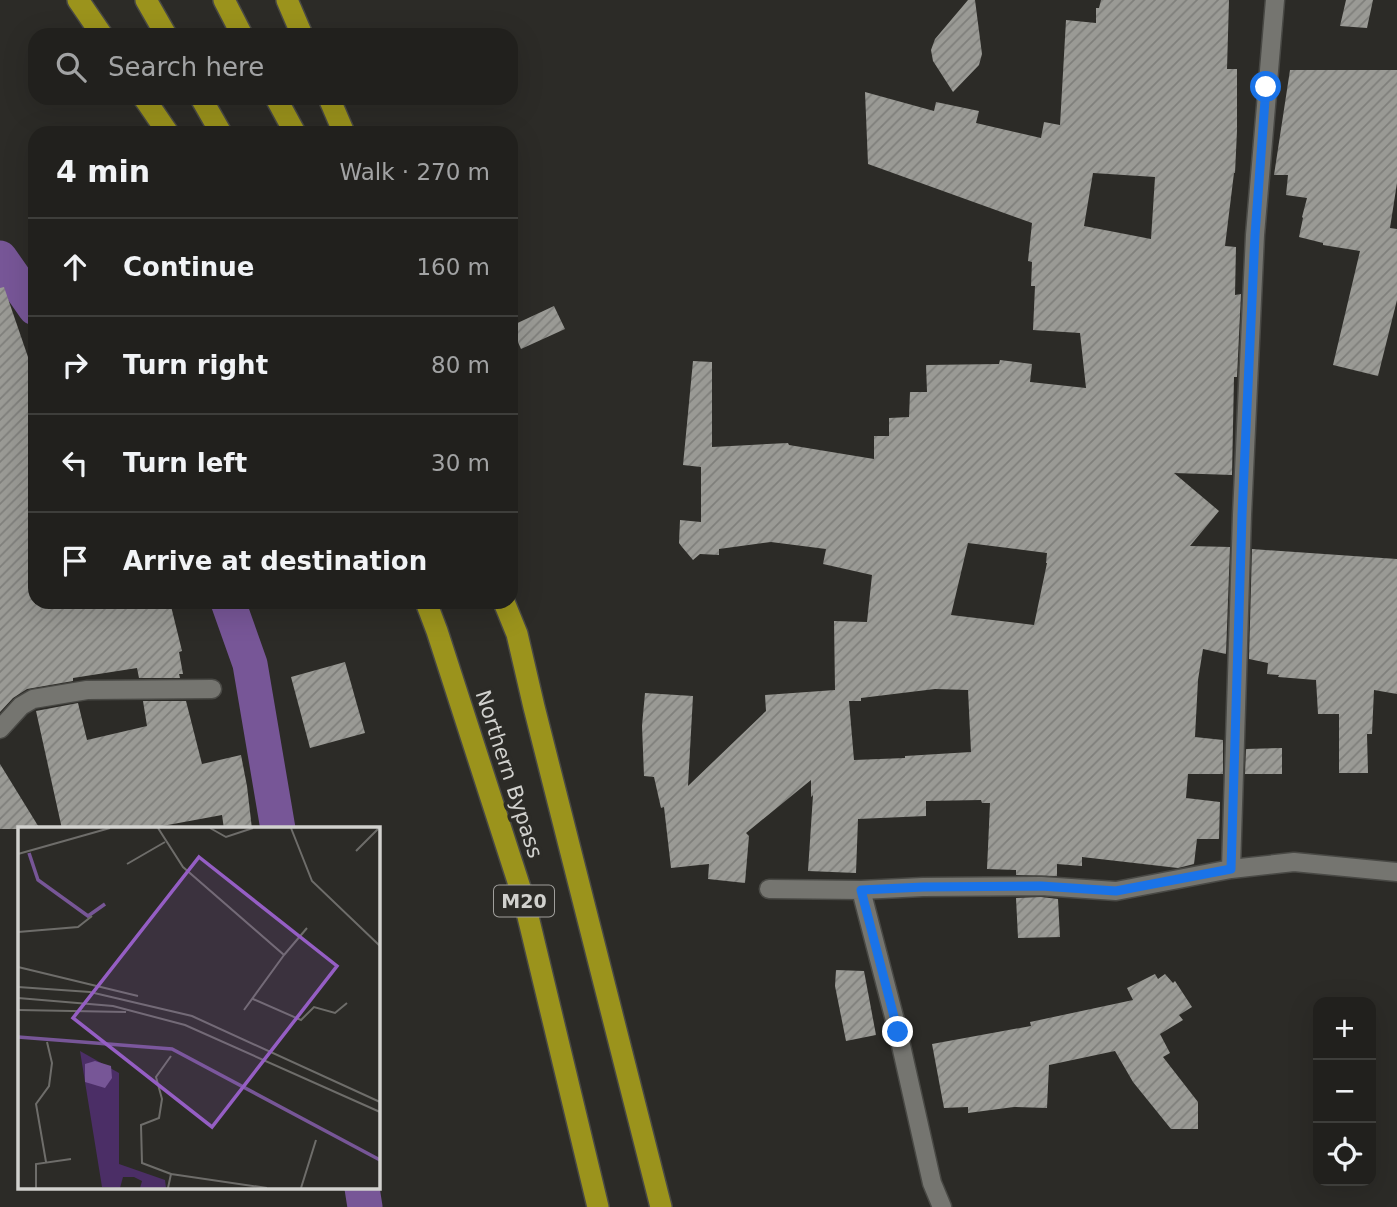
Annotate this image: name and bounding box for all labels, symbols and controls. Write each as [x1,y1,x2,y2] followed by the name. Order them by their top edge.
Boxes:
[28,28,518,105] search box
[52,48,90,86] icon: search
[108,52,264,82] text: Search here
[1250,71,1281,102] route start
[56,154,150,189] text: 4 min
[339,159,490,185] text: Walk · 270 m
[56,248,94,286] icon: ahead
[123,252,254,282] text: Continue
[416,254,490,280] text: 160 m
[56,346,94,384] icon: right
[123,350,268,380] text: Turn right
[431,352,490,378] text: 80 m
[56,444,94,482] icon: left
[123,448,247,478] text: Turn left
[431,450,490,476] text: 30 m
[56,542,94,580] icon: arrive
[123,546,427,576] text: Arrive at destination
[471,687,547,861] street label: Northern Bypass
[18,827,380,1190] inset map
[494,886,554,917] road number: M20
[1313,997,1376,1186] map controls
[1313,997,1376,1060] button: +
[882,1016,913,1047] route end
[1313,1060,1376,1123] button: −
[1313,1123,1376,1186] button: locate

